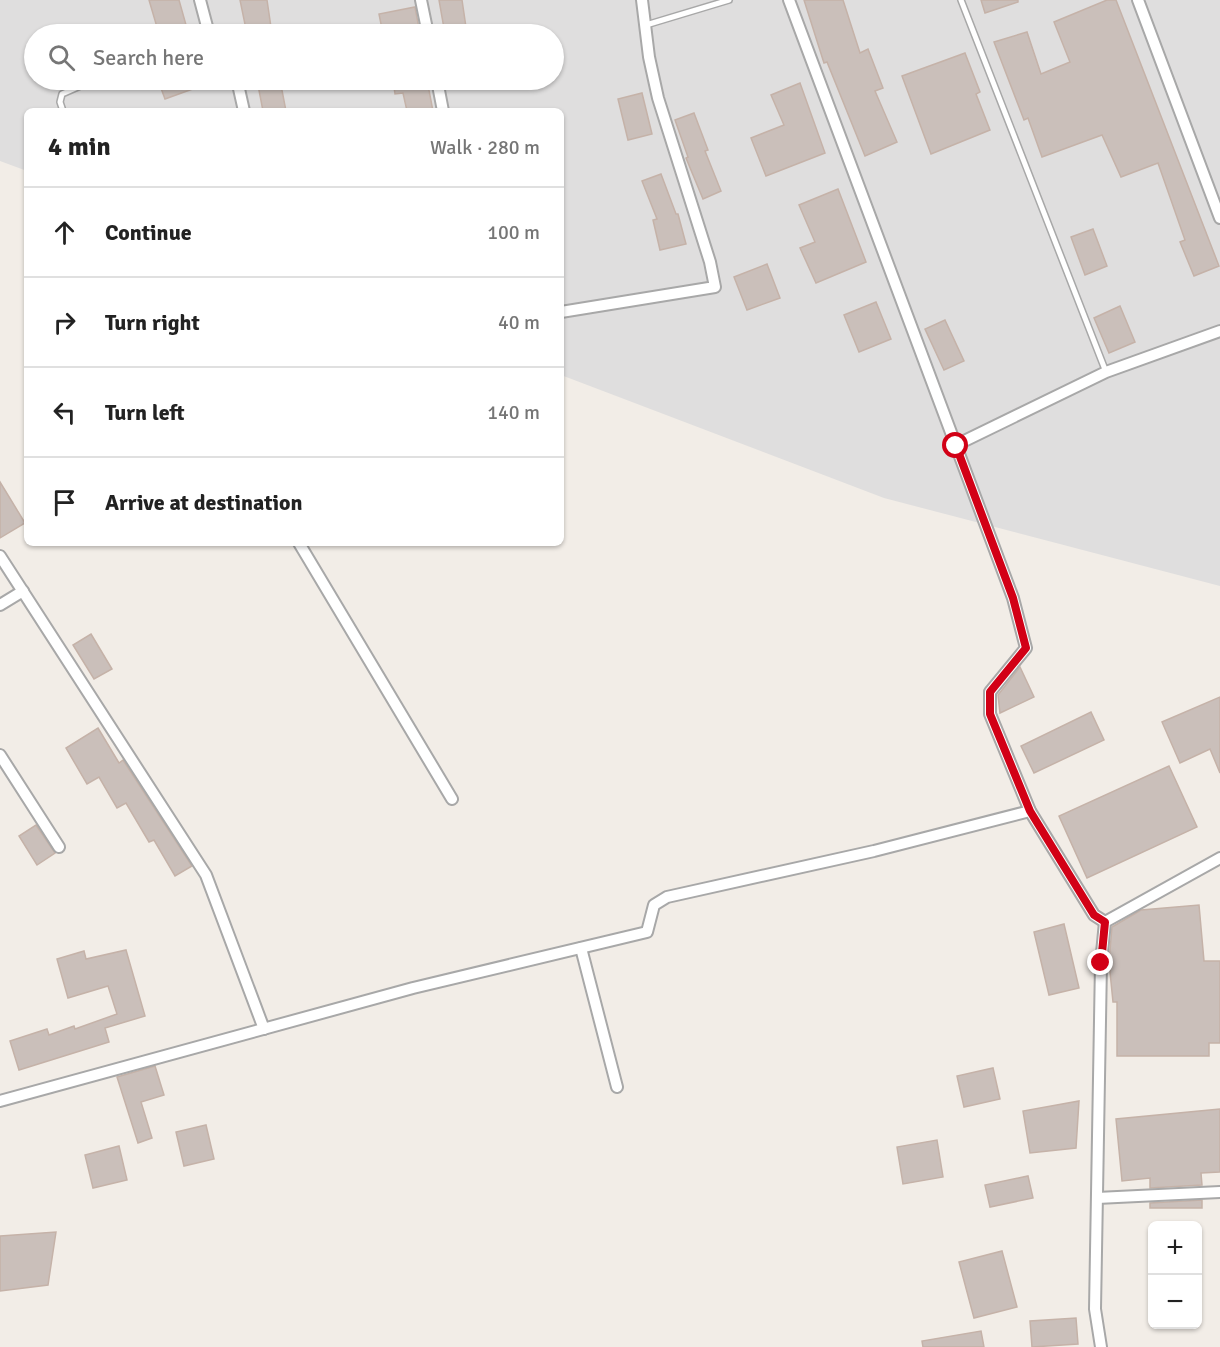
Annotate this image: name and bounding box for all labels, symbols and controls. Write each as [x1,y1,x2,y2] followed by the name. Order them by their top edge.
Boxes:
[24,24,564,90] search box
[45,41,78,74] icon: search
[93,44,204,71] text: Search here
[48,131,111,163] text: 4 min
[430,135,540,160] text: Walk · 280 m
[48,216,81,249] icon: ahead
[105,219,192,246] text: Continue
[487,220,540,245] text: 100 m
[48,306,81,339] icon: right
[105,309,200,336] text: Turn right
[498,310,540,335] text: 40 m
[48,396,81,429] icon: left
[105,399,185,426] text: Turn left
[487,400,540,425] text: 140 m
[942,432,968,458] route start
[48,486,81,519] icon: arrive
[105,489,302,516] text: Arrive at destination
[1087,949,1113,975] route end
[1148,1221,1202,1329] map controls
[1148,1221,1202,1275] button: +
[1148,1275,1202,1329] button: −

